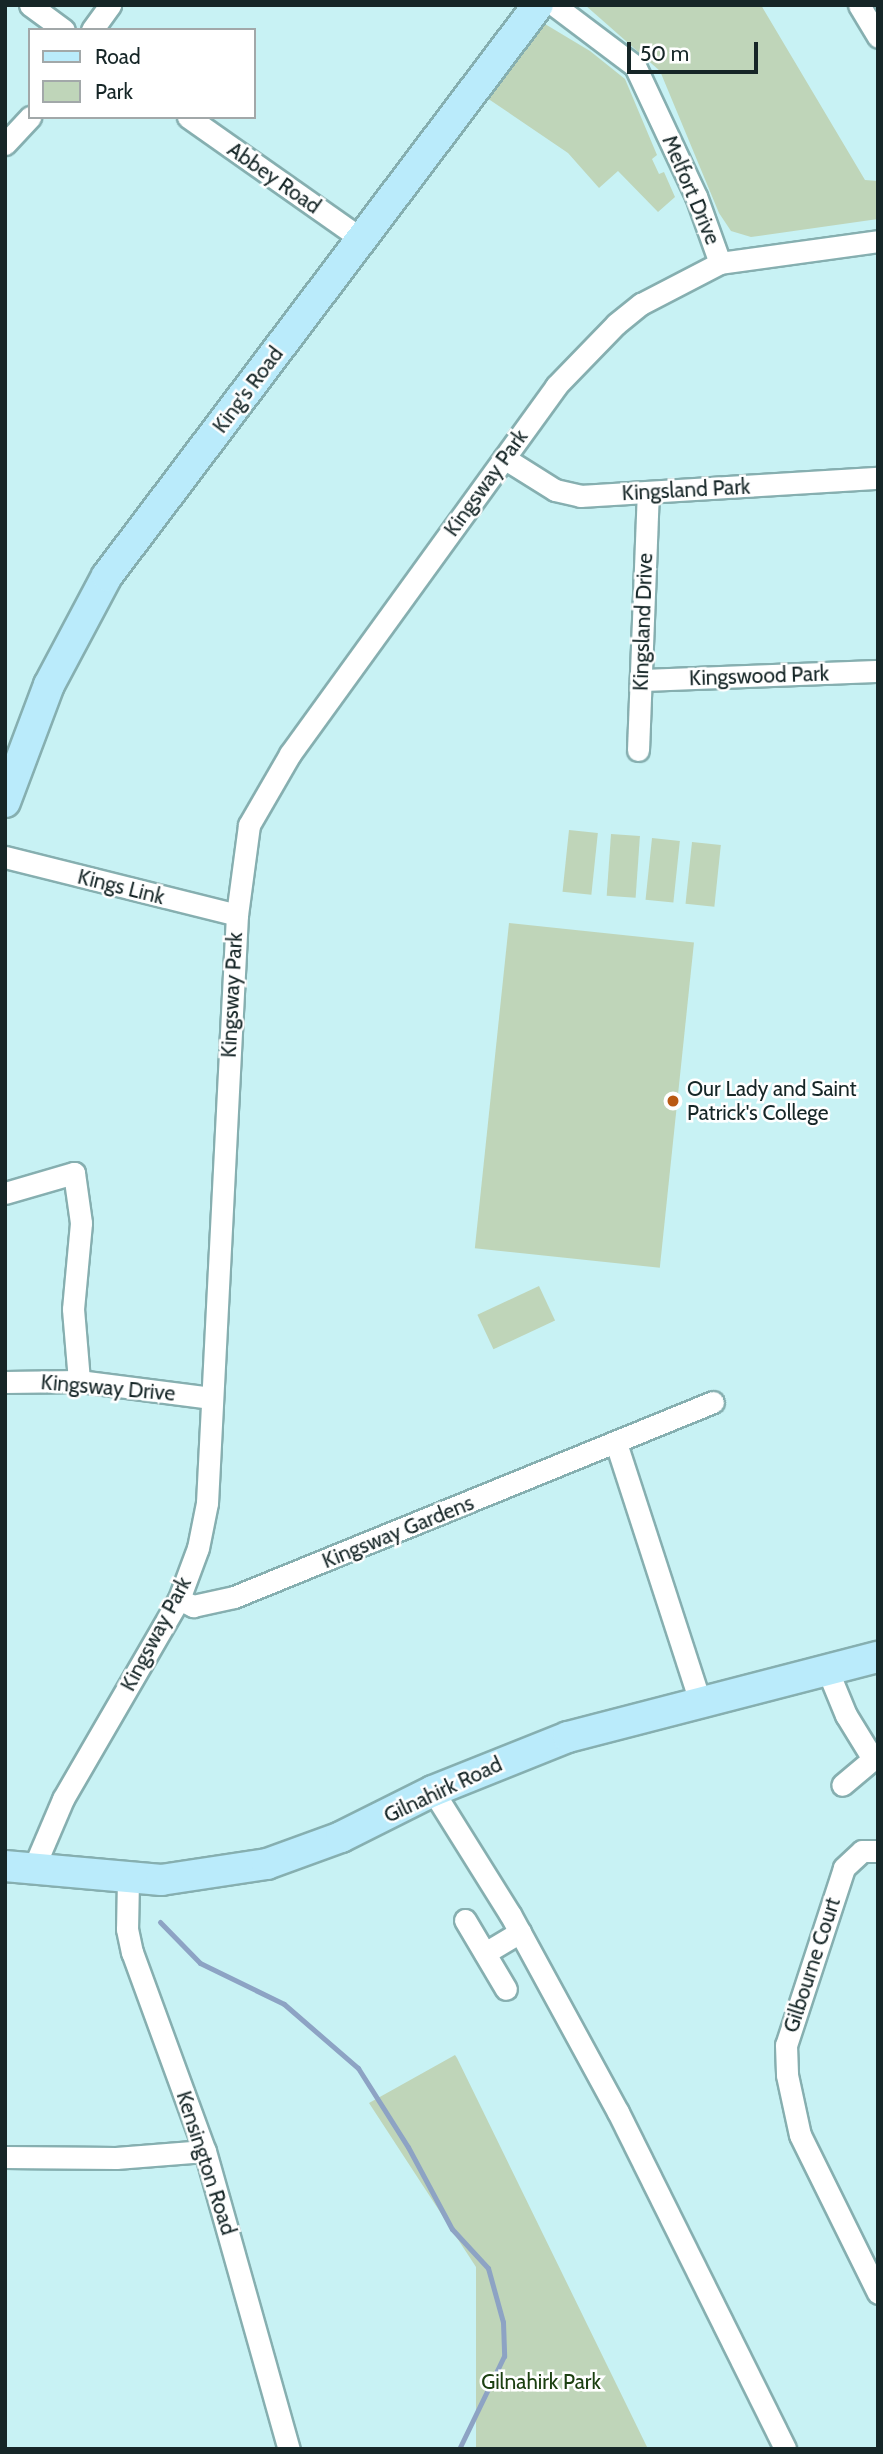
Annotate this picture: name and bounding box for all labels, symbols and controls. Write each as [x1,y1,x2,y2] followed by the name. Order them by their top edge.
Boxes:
[28,28,256,119] legend
[631,28,762,72] scale bar
[640,41,689,66] text: 50 m
[95,44,141,69] text: Road
[95,79,133,104] text: Park
[657,132,725,248] street label: Melfort Drive
[223,137,325,219] street label: Abbey Road
[207,342,289,438] street label: King's Road
[439,425,533,541] street label: Kingsway Park
[621,474,751,506] street label: Kingsland Park
[628,553,658,691] street label: Kingsland Drive
[689,661,829,691] street label: Kingswood Park
[75,864,167,910] street label: Kings Link
[216,932,248,1058] street label: Kingsway Park
[687,1076,857,1126] place label: Our Lady and Saint Patrick's College
[665,1093,681,1109] marker: Our Lady and Saint Patrick's College
[40,1370,176,1406] street label: Kingsway Drive
[319,1490,477,1574] street label: Kingsway Gardens
[115,1573,197,1695] street label: Kingsway Park
[380,1752,506,1828] street label: Gilnahirk Road
[778,1894,846,2036] street label: Gilbourne Court
[171,2088,241,2238] street label: Kensington Road
[481,2369,601,2395] park label: Gilnahirk Park

